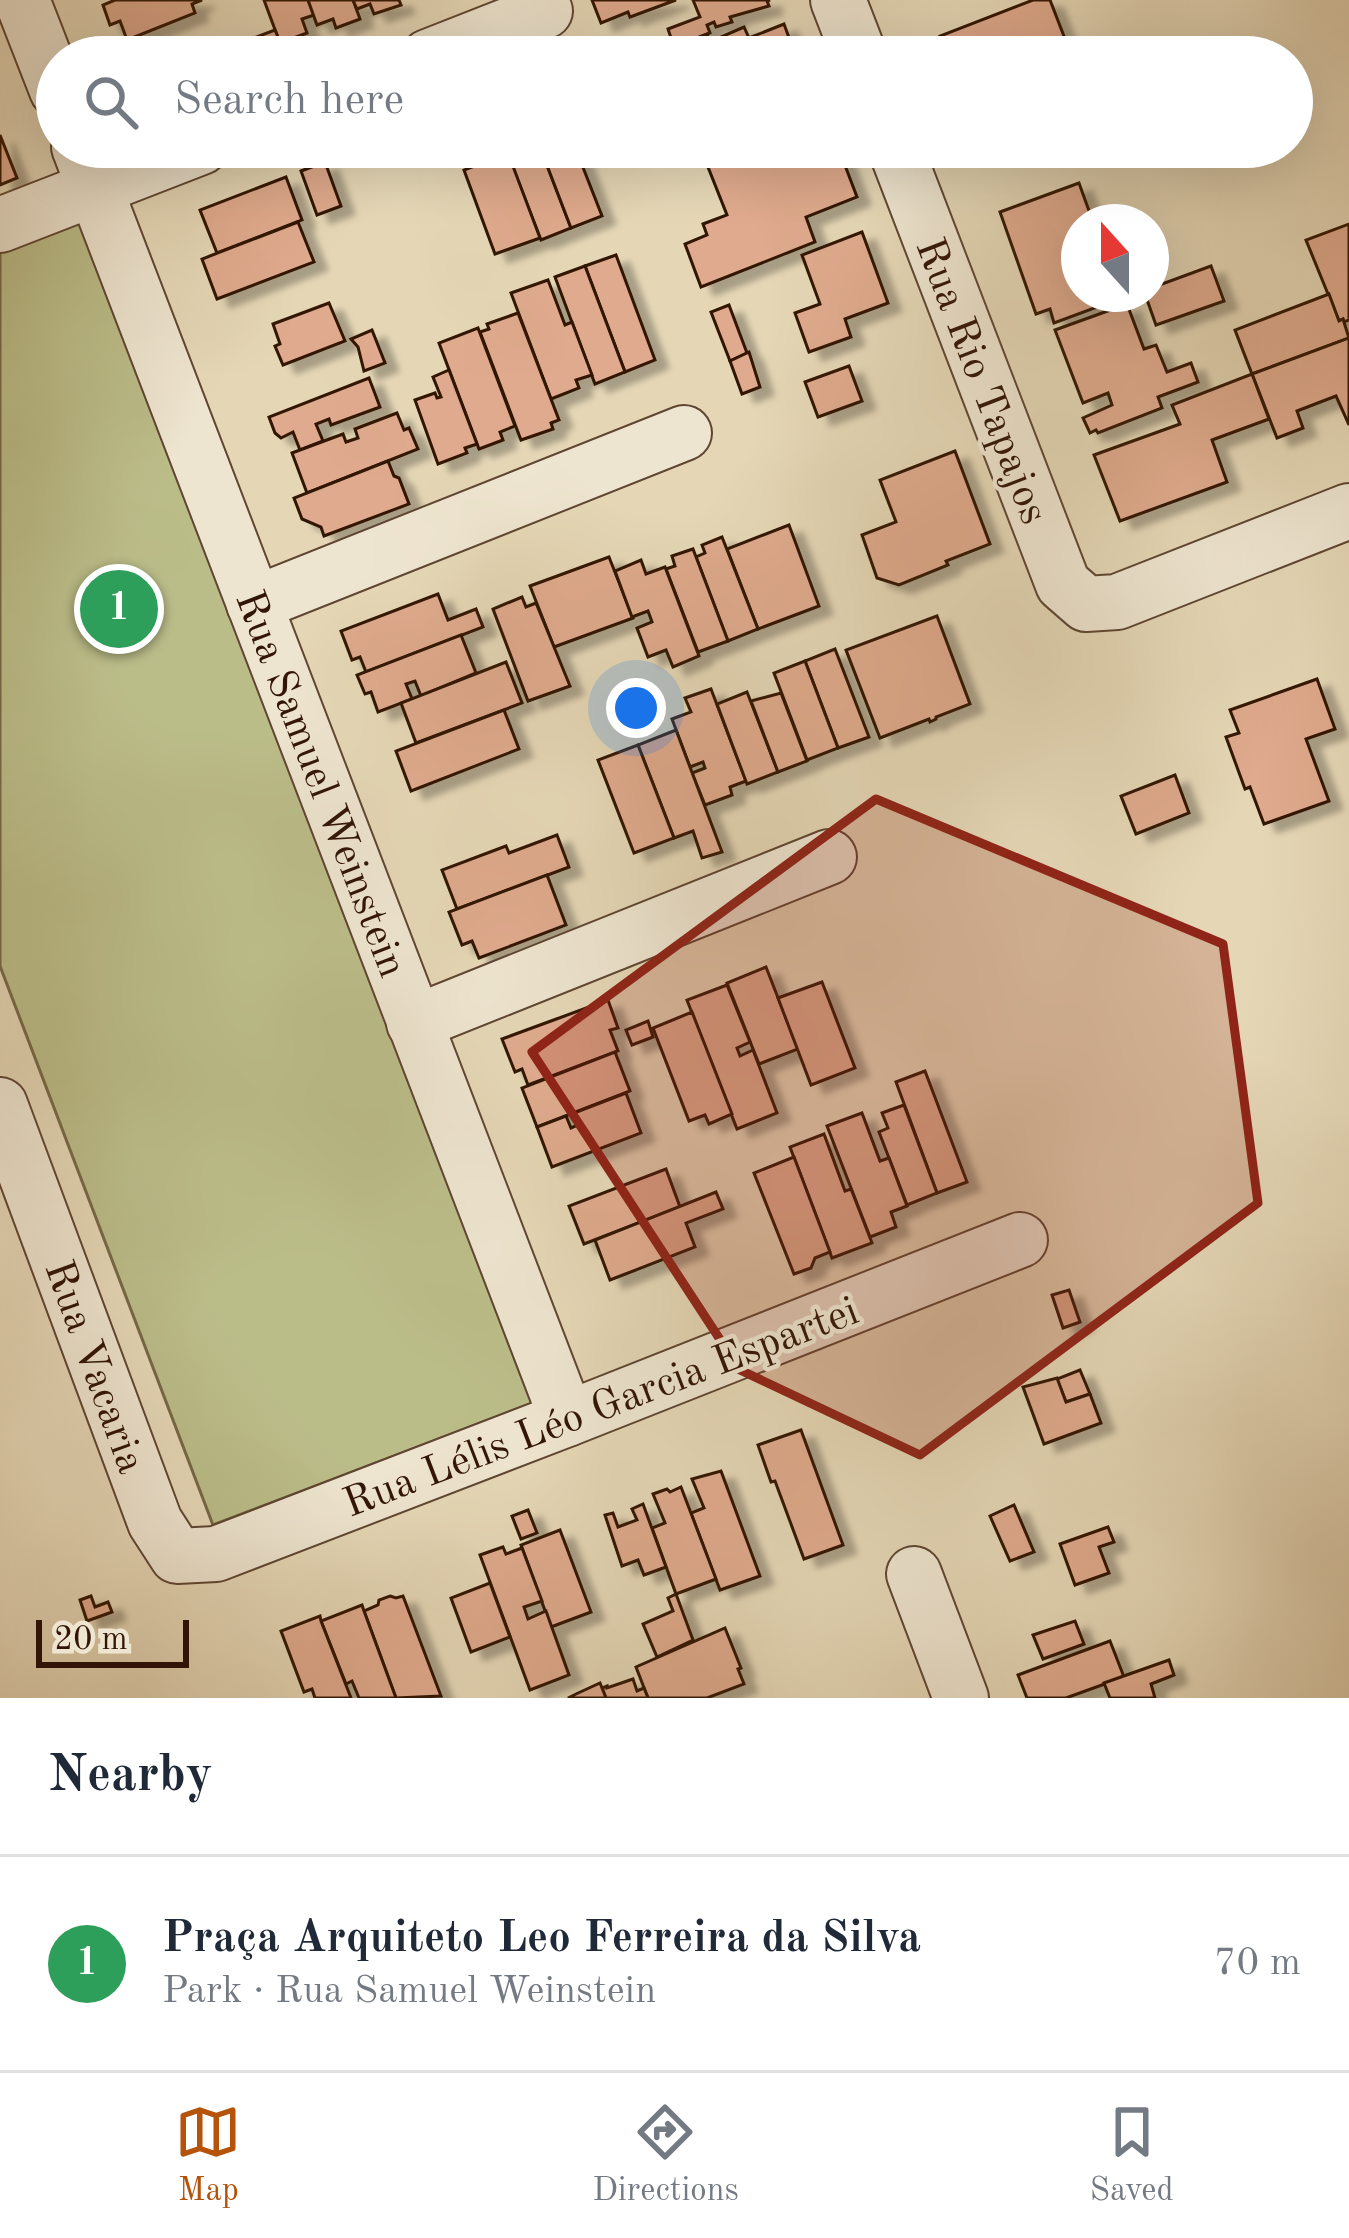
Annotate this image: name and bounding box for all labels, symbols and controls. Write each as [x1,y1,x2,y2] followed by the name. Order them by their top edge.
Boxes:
[36,36,1313,168] search box
[78,69,144,135] icon: search
[174,79,404,124] text: Search here
[1061,204,1169,312] north arrow
[906,233,1054,530] street label: Rua Rio Tapajos
[80,564,158,654] pin: 1
[226,585,412,984] street label: Rua Samuel Weinstein
[606,678,666,738] your location
[35,1255,151,1479] street label: Rua Vacaria
[338,1291,865,1527] street label: Rua Lélis Léo Garcia Espartei
[36,1614,189,1667] scale bar
[54,1624,128,1657] text: 20 m
[48,1751,213,1802] text: Nearby
[162,1917,921,1962] text: Praça Arquiteto Leo Ferreira da Silva
[76,1944,98,1983] text: 1
[1214,1944,1301,1983] text: 70 m
[162,1972,656,2011] text: Park · Rua Samuel Weinstein
[175,2099,241,2212] tab: Map
[592,2099,739,2212] tab: Directions
[1090,2099,1174,2212] tab: Saved

